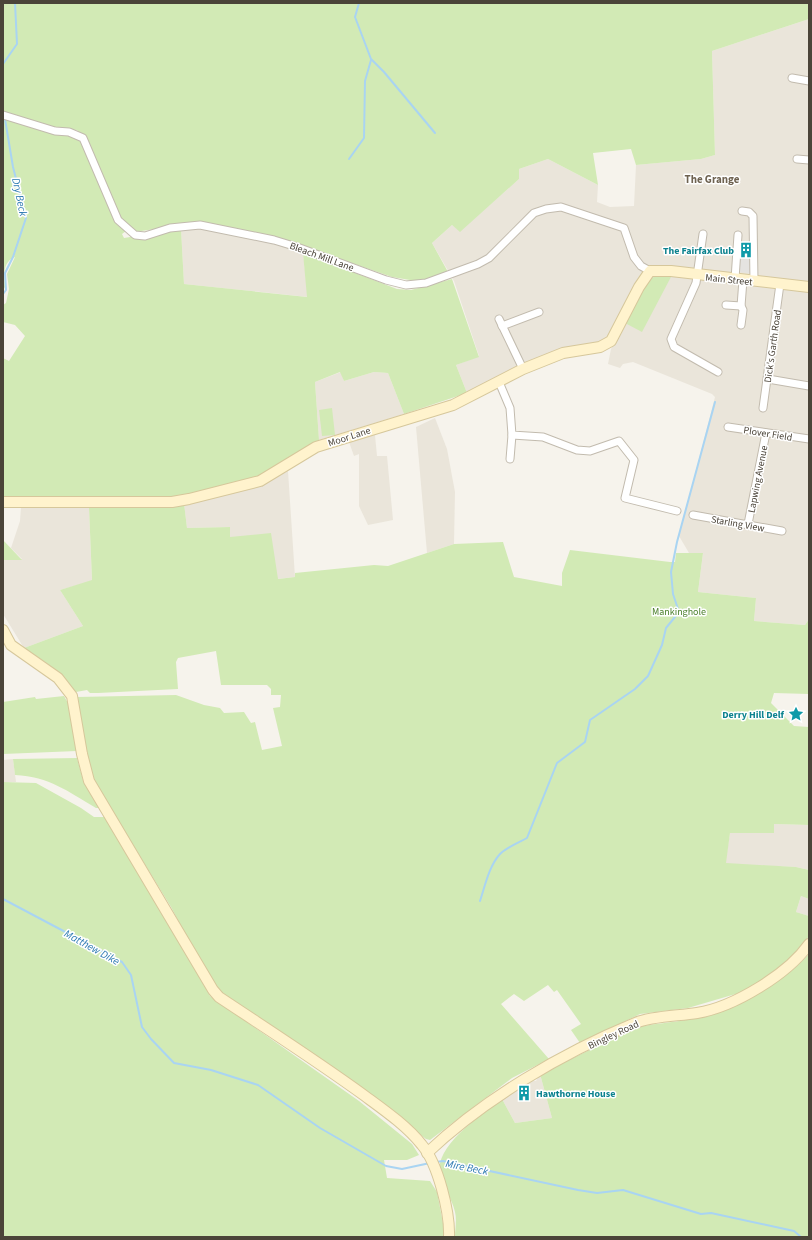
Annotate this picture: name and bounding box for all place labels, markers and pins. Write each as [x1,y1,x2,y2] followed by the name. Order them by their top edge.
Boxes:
[737,241,755,259] building icon: The Fairfax Club
[663,244,734,258] place label: The Fairfax Club
[787,705,805,723] place icon: Derry Hill Delf
[722,708,785,722] place label: Derry Hill Delf
[515,1084,533,1102] building icon: Hawthorne House
[536,1087,615,1101] place label: Hawthorne House

